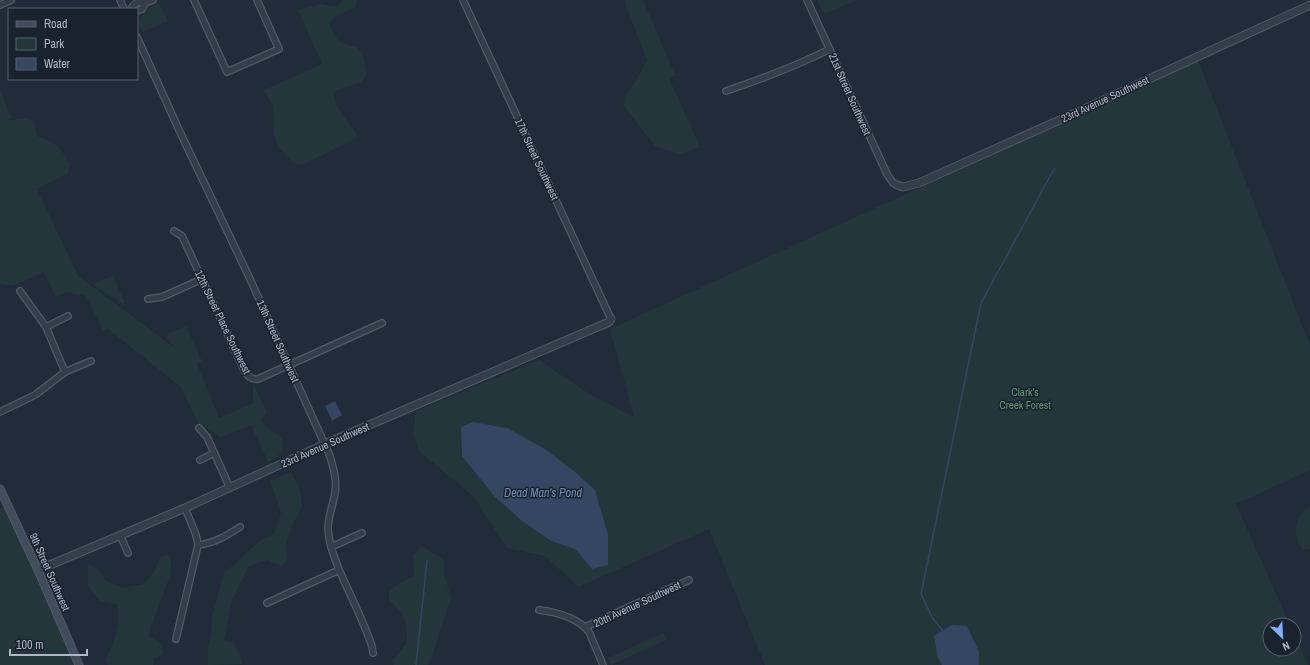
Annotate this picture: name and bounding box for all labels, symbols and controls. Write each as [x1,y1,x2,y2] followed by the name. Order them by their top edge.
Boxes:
[8,8,138,80] legend
[44,16,68,32] text: Road
[44,36,64,52] text: Park
[826,51,875,138] street label: 21st Street Southwest
[44,56,71,72] text: Water
[1059,72,1152,125] street label: 23rd Avenue Southwest
[512,116,562,203] street label: 17th Street Southwest
[192,268,254,377] street label: 12th Street Place Southwest
[254,298,303,385] street label: 13th Street Southwest
[999,385,1051,412] park label: Clark's Creek Forest
[279,419,372,471] street label: 23rd Avenue Southwest
[504,485,582,501] water label: Dead Man's Pond
[27,531,74,614] street label: 9th Street Southwest
[591,577,683,630] street label: 20th Avenue Southwest
[1262,617,1302,657] north arrow
[10,631,87,657] scale bar
[16,637,43,653] text: 100 m
[1280,638,1292,654] text: N

